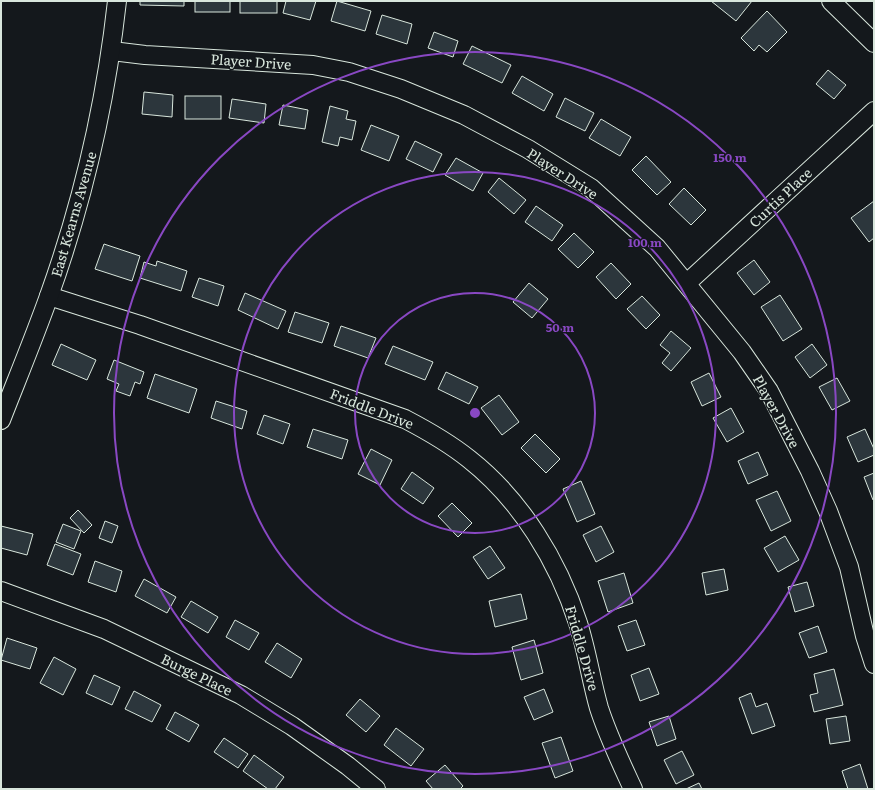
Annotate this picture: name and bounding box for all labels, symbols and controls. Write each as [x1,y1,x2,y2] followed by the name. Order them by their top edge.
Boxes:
[210,48,292,74] street label: Player Drive
[524,143,602,203] street label: Player Drive
[713,148,747,166] text: 150 m
[45,149,101,279] street label: East Kearns Avenue
[744,163,816,231] street label: Curtis Place
[628,233,662,251] text: 100 m
[546,318,574,336] text: 50 m
[749,371,805,451] street label: Player Drive
[327,383,417,433] street label: Friddle Drive
[468,406,482,420] centre of rings
[561,603,605,693] street label: Friddle Drive
[158,648,236,700] street label: Burge Place

